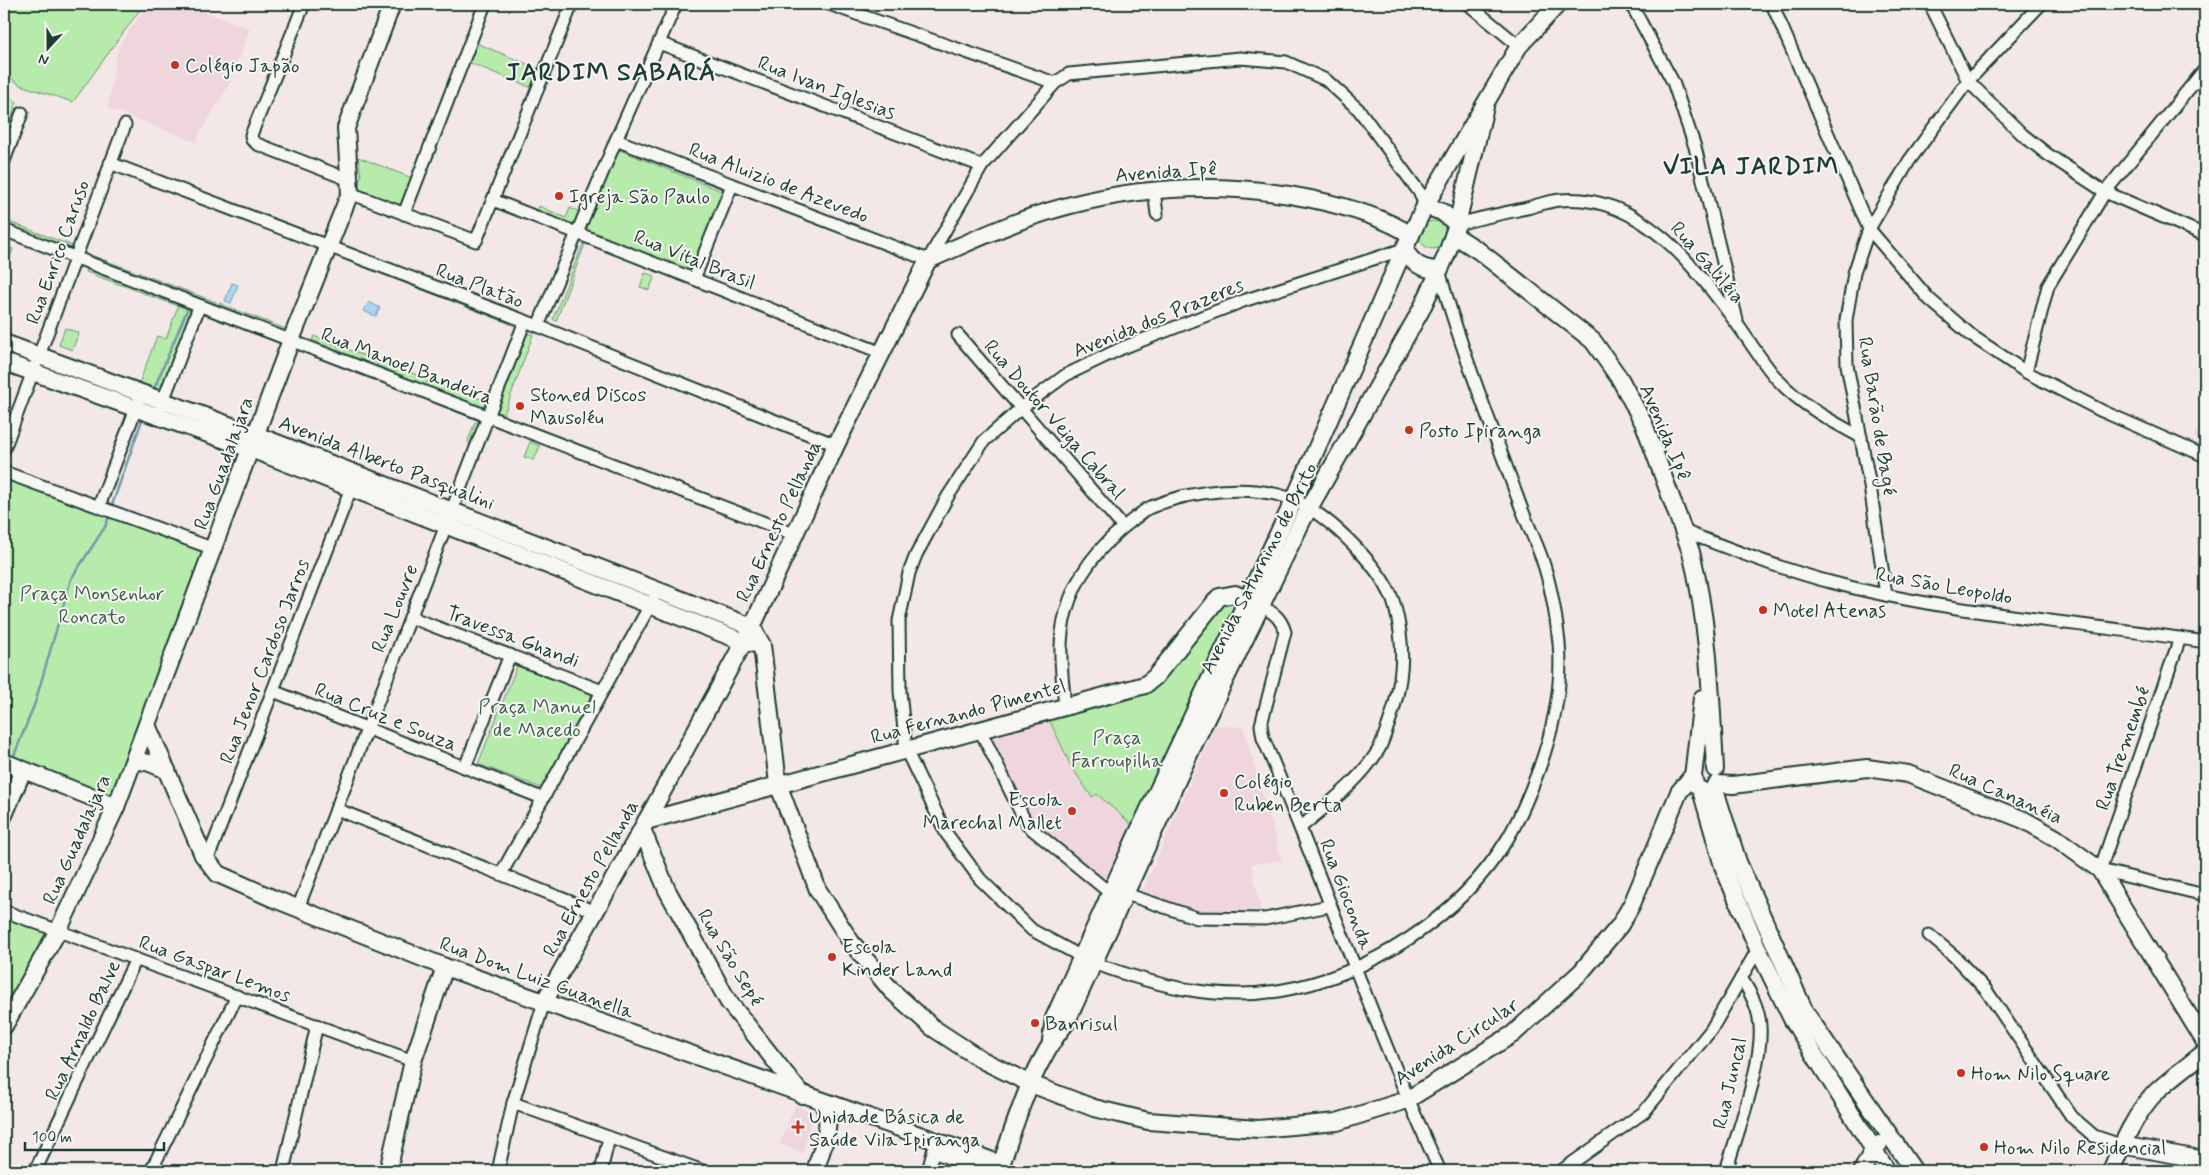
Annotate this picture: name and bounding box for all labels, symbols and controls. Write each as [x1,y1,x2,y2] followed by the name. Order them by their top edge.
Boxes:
[22,22,72,72] north arrow
[36,49,51,69] text: N
[753,50,899,128] street label: Rua Ivan Iglesias
[185,53,299,80] place label: Colégio Japão
[506,57,716,90] district label: JARDIM SABARÁ
[169,59,181,71] marker: Colégio Japão
[685,137,872,230] street label: Rua Aluizio de Azevedo
[1663,151,1839,184] district label: VILA JARDIM
[1114,155,1218,190] street label: Avenida Ipê
[20,177,97,328] street label: Rua Enrico Caruso
[569,184,710,211] place label: Igreja São Paulo
[553,190,565,202] marker: Igreja São Paulo
[1664,216,1750,310] street label: Rua Galiléia
[630,224,759,297] street label: Rua Vital Brasil
[432,257,527,316] street label: Rua Platão
[1069,272,1248,365] street label: Avenida dos Prazeres
[317,321,496,412] street label: Rua Manoel Bandeira
[977,334,1131,506] street label: Rua Doutor Veiga Cabral
[1850,335,1902,498] street label: Rua Barão de Bagé
[1632,380,1697,485] street label: Avenida Ipê
[530,382,646,432] place label: Stoned Discos Mausoléu
[188,393,261,534] street label: Rua Guadalajara
[514,400,526,412] marker: Stoned Discos Mausoléu
[275,410,498,517] street label: Avenida Alberto Pasqualini
[1419,418,1542,445] place label: Posto Ipiranga
[1403,424,1415,436] marker: Posto Ipiranga
[730,436,829,607] street label: Rua Ernesto Pellanda
[1194,458,1324,679] street label: Avenida Saturnino de Brito
[214,555,317,768] street label: Rua Jenor Cardoso Jarros
[365,560,425,657] street label: Rua Louvre
[1873,561,2014,612] street label: Rua São Leopoldo
[20,581,164,631] park label: Praça Monsenhor Roncato
[1773,598,1886,625] place label: Motel Atenas
[442,600,583,675] street label: Travessa Ghandi
[1757,604,1769,616] marker: Motel Atenas
[868,673,1069,752] street label: Rua Fernando Pimentel
[310,677,461,758] street label: Rua Cruz e Souza
[2090,683,2157,814] street label: Rua Tremembé
[478,694,596,744] park label: Praça Manuel de Macedo
[1071,725,1164,775] park label: Praça Farroupilha
[1944,757,2067,831] street label: Rua Cananéia
[1234,769,1342,819] place label: Colégio Ruben Berta
[37,770,118,909] street label: Rua Guadalajara
[923,787,1063,837] place label: Escola Marechal Mallet
[1218,787,1230,799] marker: Colégio Ruben Berta
[537,795,646,962] street label: Rua Ernesto Pellanda
[1066,805,1078,817] marker: Escola Marechal Mallet
[1312,835,1379,955] street label: Rua Gioconda
[690,904,769,1011] street label: Rua São Sepé
[135,929,294,1009] street label: Rua Gaspar Lemos
[436,931,638,1026] street label: Rua Dom Luiz Guanella
[842,934,952,984] place label: Escola Kinder Land
[826,951,838,963] marker: Escola Kinder Land
[39,956,128,1105] street label: Rua Arnaldo Balve
[1390,992,1525,1092] street label: Avenida Circular
[1045,1011,1118,1038] place label: Banrisul
[1029,1017,1041,1029] marker: Banrisul
[1707,1035,1754,1132] street label: Rua Juncal
[1971,1061,2110,1088] place label: Hom Nilo Square
[1955,1067,1967,1079] marker: Hom Nilo Square
[809,1104,980,1154] place label: Unidade Básica de Saúde Vila Ipiranga
[25,1120,164,1152] scale bar
[791,1120,805,1134] marker: Unidade Básica de Saúde Vila Ipiranga
[32,1128,72,1148] text: 100 m
[1994,1135,2166,1162] place label: Hom Nilo Residencial
[1978,1141,1990,1153] marker: Hom Nilo Residencial

